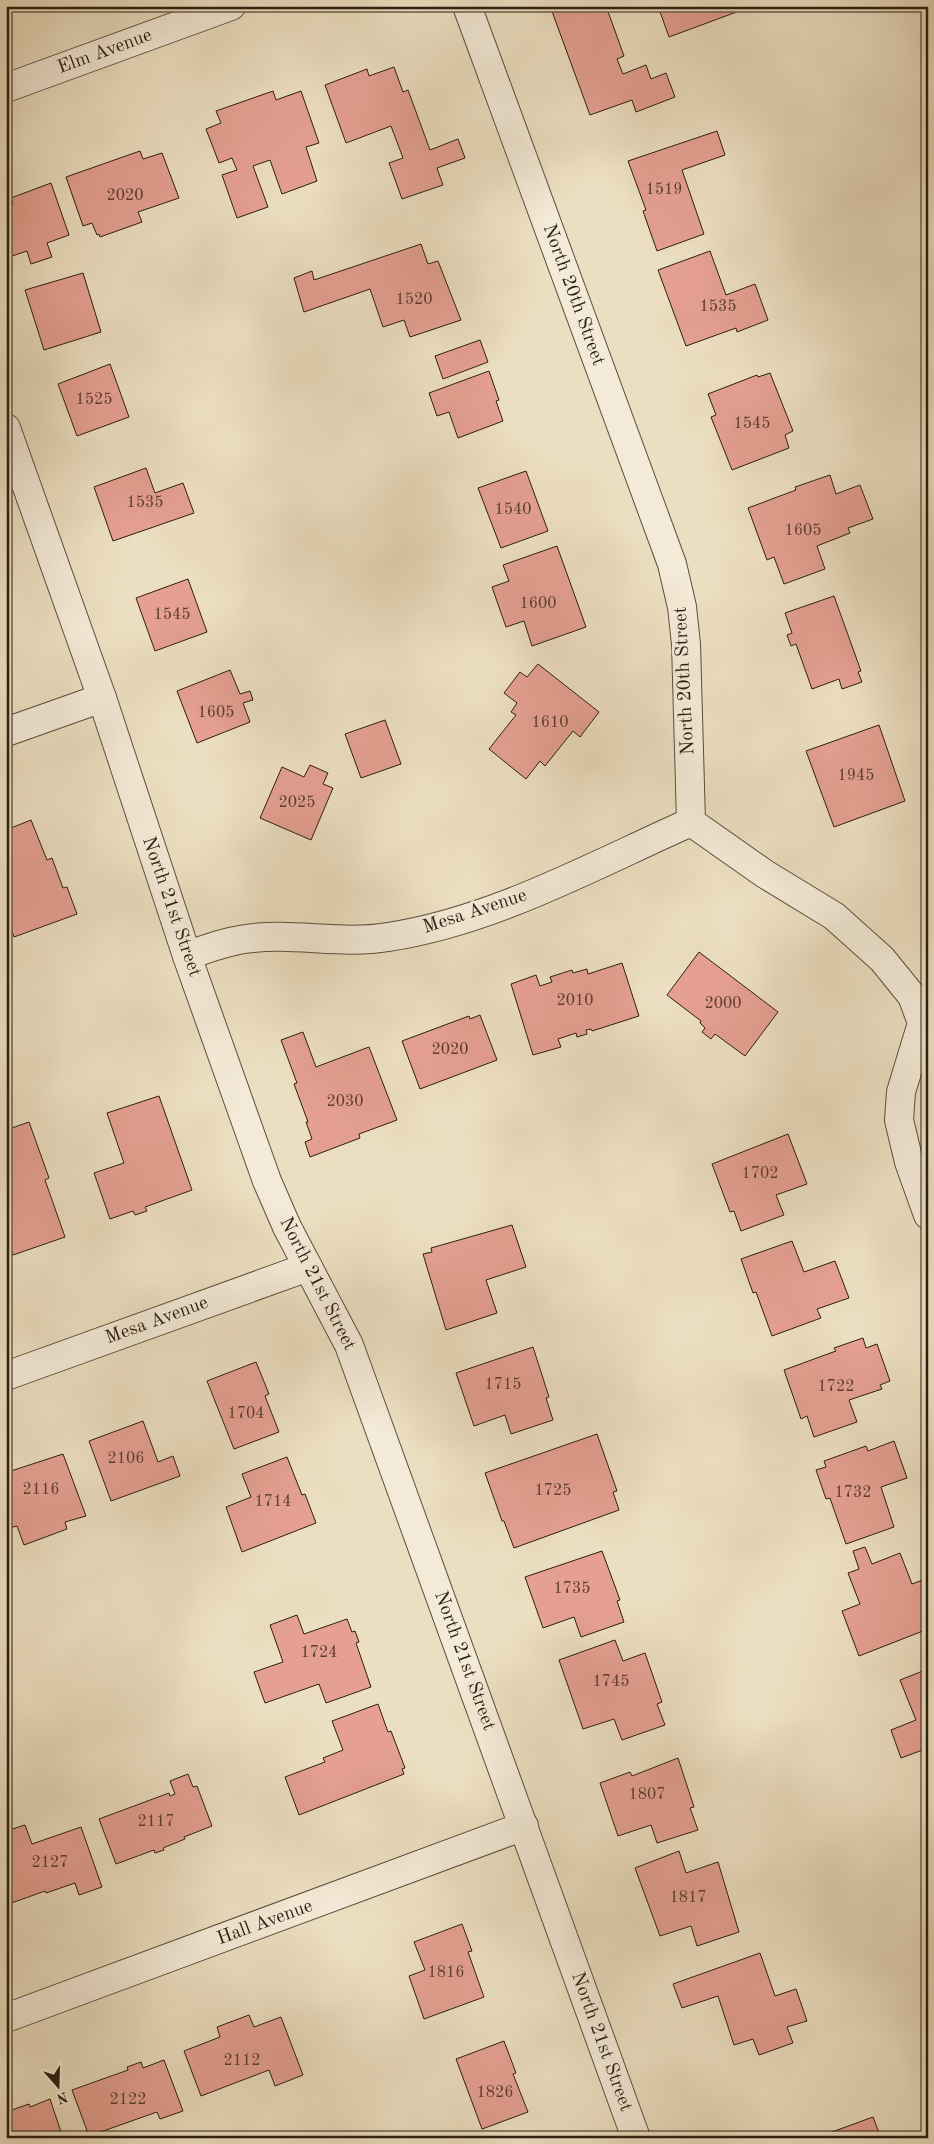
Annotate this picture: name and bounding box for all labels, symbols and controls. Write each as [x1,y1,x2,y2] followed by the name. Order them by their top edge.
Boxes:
[55,26,155,78] street label: Elm Avenue
[645,182,683,198] house number: 1519
[106,188,144,204] house number: 2020
[539,222,607,368] street label: North 20th Street
[395,292,433,308] house number: 1520
[699,299,737,315] house number: 1535
[75,392,113,408] house number: 1525
[733,416,771,432] house number: 1545
[126,495,164,511] house number: 1535
[494,502,532,518] house number: 1540
[784,523,822,539] house number: 1605
[519,596,557,612] house number: 1600
[672,606,698,756] street label: North 20th Street
[153,607,191,623] house number: 1545
[197,705,235,721] house number: 1605
[531,715,569,731] house number: 1610
[837,768,875,784] house number: 1945
[278,795,316,811] house number: 2025
[138,835,204,979] street label: North 21st Street
[421,886,529,938] street label: Mesa Avenue
[556,993,594,1009] house number: 2010
[704,996,742,1012] house number: 2000
[431,1042,469,1058] house number: 2020
[326,1094,364,1110] house number: 2030
[741,1166,779,1182] house number: 1702
[275,1214,359,1354] street label: North 21st Street
[103,1294,211,1348] street label: Mesa Avenue
[484,1377,522,1393] house number: 1715
[817,1379,855,1395] house number: 1722
[227,1406,265,1422] house number: 1704
[107,1451,145,1467] house number: 2106
[22,1482,60,1498] house number: 2116
[534,1483,572,1499] house number: 1725
[834,1485,872,1501] house number: 1732
[254,1494,292,1510] house number: 1714
[553,1581,591,1597] house number: 1735
[430,1589,498,1733] street label: North 21st Street
[300,1645,338,1661] house number: 1724
[592,1674,630,1690] house number: 1745
[628,1787,666,1803] house number: 1807
[137,1814,175,1830] house number: 2117
[31,1855,69,1871] house number: 2127
[669,1890,707,1906] house number: 1817
[215,1897,315,1949] street label: Hall Avenue
[427,1965,465,1981] house number: 1816
[567,1970,635,2114] street label: North 21st Street
[223,2053,261,2069] house number: 2112
[32,2062,82,2112] north arrow
[476,2085,514,2101] house number: 1826
[54,2089,70,2106] text: N
[109,2092,147,2108] house number: 2122

